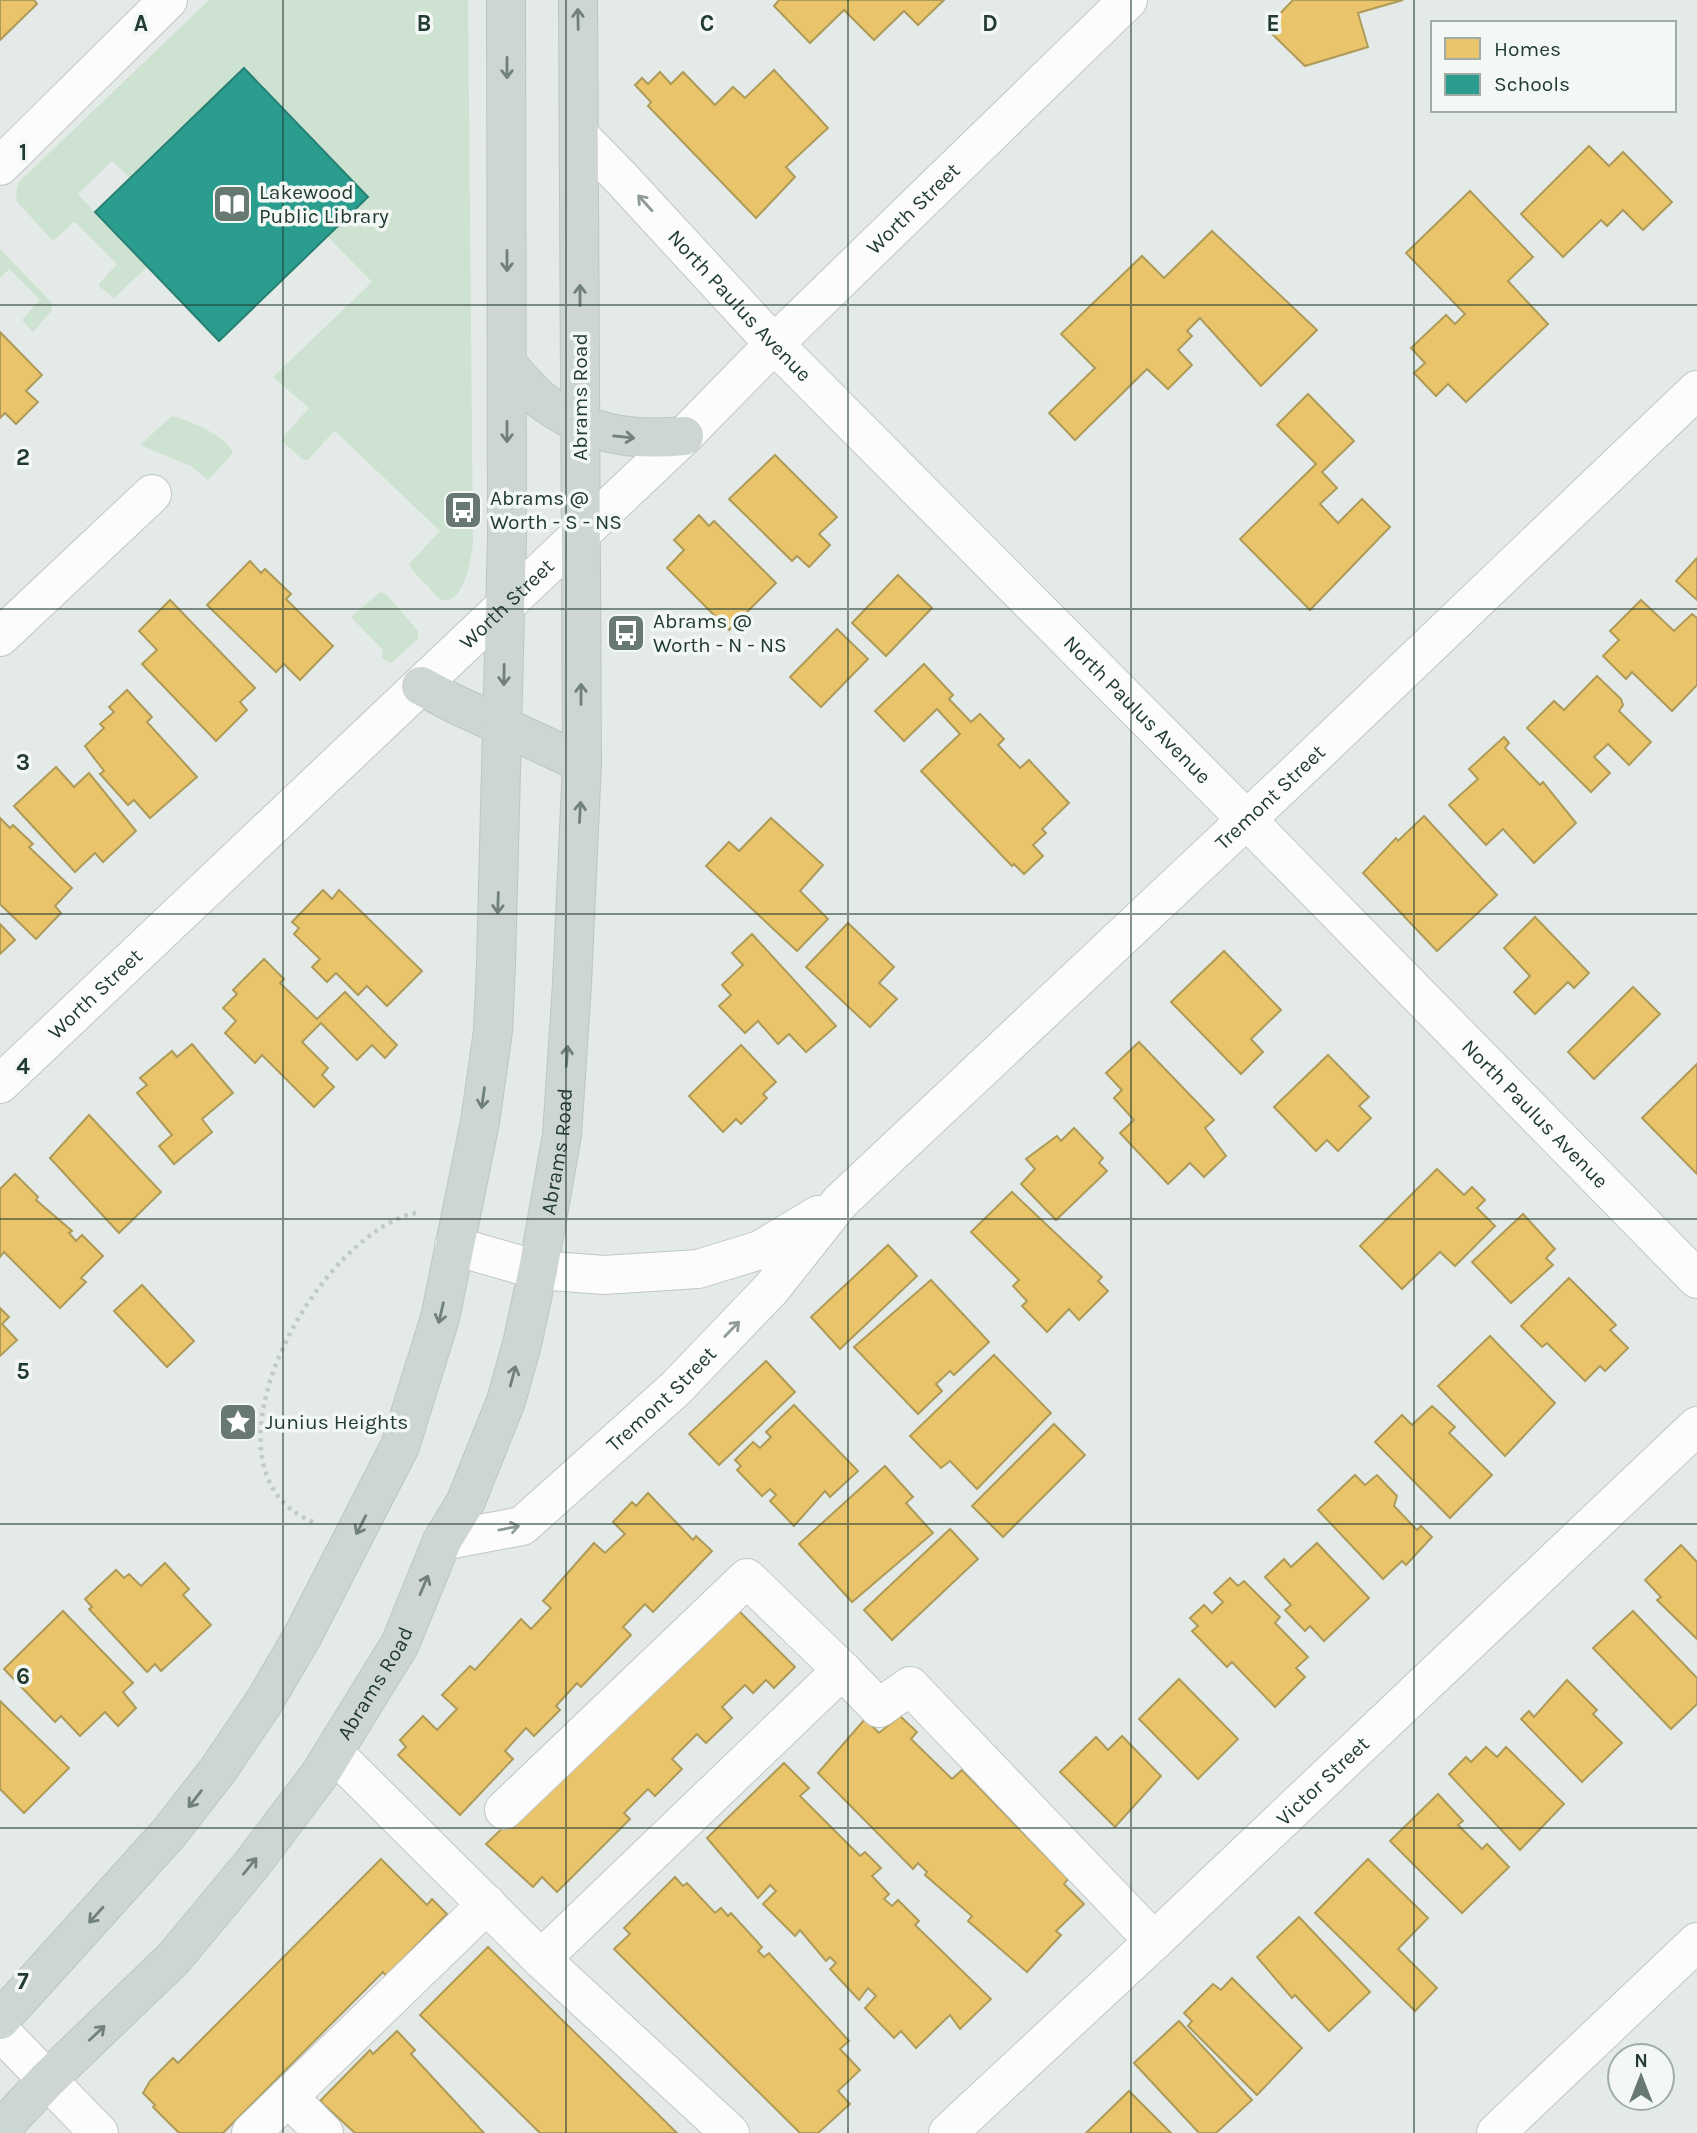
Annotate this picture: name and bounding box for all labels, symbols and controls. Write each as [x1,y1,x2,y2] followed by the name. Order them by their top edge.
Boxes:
[571,8,585,31] one-way arrow
[134,10,148,37] text: A
[417,10,431,37] text: B
[700,10,714,37] text: C
[982,10,998,37] text: D
[1266,10,1280,37] text: E
[1431,21,1676,112] legend
[1494,37,1561,61] text: Homes
[500,56,514,79] one-way arrow
[1494,72,1570,96] text: Schools
[19,139,27,166] text: 1
[862,158,965,259] street label: Worth Street
[259,180,389,228] place label: Lakewood Public Library
[211,183,253,225] library icon: Lakewood Public Library
[637,194,653,212] one-way arrow
[663,225,816,386] street label: North Paulus Avenue
[500,249,514,272] one-way arrow
[573,284,587,307] one-way arrow
[568,333,592,461] street label: Abrams Road
[500,421,514,444] one-way arrow
[612,431,635,444] one-way arrow
[16,444,30,471] text: 2
[490,486,622,534] place label: Abrams @ Worth - S - NS
[442,489,484,531] bus stop icon: Abrams @ Worth - S - NS
[455,554,559,654] street label: Worth Street
[653,609,787,657] place label: Abrams @ Worth - N - NS
[605,612,647,654] bus stop icon: Abrams @ Worth - N - NS
[1059,631,1216,789] street label: North Paulus Avenue
[497,663,510,686] one-way arrow
[574,683,588,706] one-way arrow
[1210,740,1330,855] street label: Tremont Street
[16,749,30,776] text: 3
[573,801,586,824] one-way arrow
[491,891,504,914] one-way arrow
[43,944,147,1044] street label: Worth Street
[1457,1034,1613,1193] street label: North Paulus Avenue
[561,1045,574,1068] one-way arrow
[16,1053,30,1080] text: 4
[476,1086,489,1109] one-way arrow
[536,1087,577,1217] street label: Abrams Road
[434,1301,447,1324] one-way arrow
[724,1321,741,1338] one-way arrow
[602,1342,721,1456] street label: Tremont Street
[16,1358,30,1385] text: 5
[507,1365,520,1387] one-way arrow
[217,1401,259,1443] place icon: Junius Heights
[265,1410,408,1434] place label: Junius Heights
[353,1514,367,1535] one-way arrow
[497,1521,520,1535] one-way arrow
[418,1575,431,1597] one-way arrow
[332,1623,418,1744] street label: Abrams Road
[16,1663,30,1690] text: 6
[1271,1731,1374,1831] street label: Victor Street
[188,1790,203,1808] one-way arrow
[243,1857,258,1875] one-way arrow
[88,1906,104,1924] one-way arrow
[17,1968,29,1995] text: 7
[88,2025,106,2041] one-way arrow
[1606,2042,1676,2112] north arrow
[1634,2050,1648,2072] text: N

